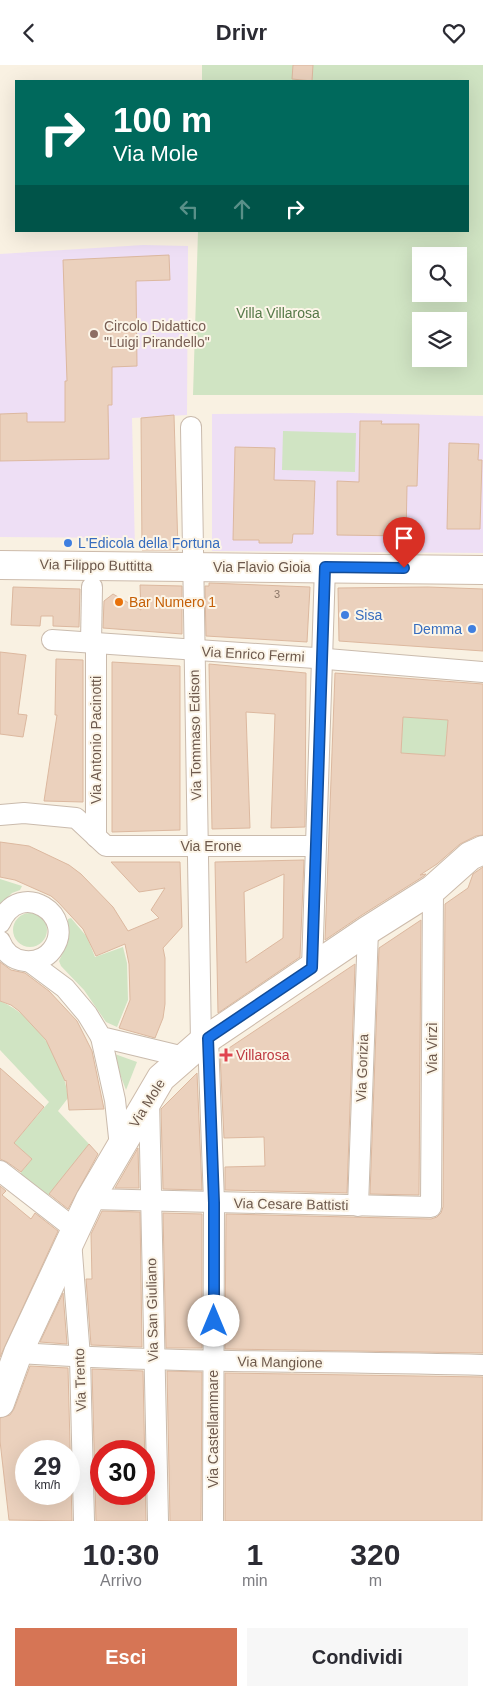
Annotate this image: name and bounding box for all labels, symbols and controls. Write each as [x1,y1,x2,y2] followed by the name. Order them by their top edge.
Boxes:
[15,19,43,47] icon: back
[440,19,468,47] icon: heart
[216,20,267,45] text: Drivr
[30,100,95,165] icon: right
[113,100,212,139] text: 100 m
[113,141,198,166] text: Via Mole
[175,195,203,223] icon: left
[228,195,256,223] icon: ahead
[281,195,309,223] icon: right
[412,247,467,367] map controls
[412,247,467,302] button: search
[236,305,320,321] park label: Villa Villarosa
[412,312,467,367] button: layers
[104,318,210,350] place label: Circolo Didattico "Luigi Pirandello"
[88,328,100,340] marker: Circolo Didattico "Luigi Pirandello"
[383,517,425,568] pin
[390,524,418,552] icon: arrive
[78,535,220,551] place label: L'Edicola della Fortuna
[62,537,74,549] marker: L'Edicola della Fortuna
[40,556,153,574] street label: Via Filippo Buttitta
[213,559,311,575] street label: Via Flavio Gioia
[274,588,280,600] house number: 3
[129,594,216,610] place label: Bar Numero 1
[113,596,125,608] marker: Bar Numero 1
[355,607,382,623] place label: Sisa
[339,609,351,621] marker: Sisa
[413,621,462,637] place label: Demma
[466,623,478,635] marker: Demma
[201,643,305,665] street label: Via Enrico Fermi
[186,669,204,801] street label: Via Tommaso Edison
[88,676,104,804] street label: Via Antonio Pacinotti
[180,838,242,854] street label: Via Erone
[424,1022,440,1074] street label: Via Virzì
[353,1033,371,1102] street label: Via Gorizia
[236,1047,290,1063] place label: Villarosa
[220,1049,232,1061] marker: Villarosa
[126,1076,168,1130] street label: Via Mole
[233,1195,349,1213] street label: Via Cesare Battisti
[143,1258,161,1362] street label: Via San Giuliano
[187,1294,239,1346] position arrow
[71,1348,89,1412] street label: Via Trento
[237,1353,323,1371] street label: Via Mangione
[205,1370,221,1488] street label: Via Castellammare
[90,1440,155,1505] speed limit sign: 30
[34,1452,61,1480] text: 29
[34,1478,61,1492] text: km/h
[83,1538,159,1571] text: 10:30
[246,1538,263,1571] text: 1
[350,1538,400,1571] text: 320
[100,1572,142,1589] text: Arrivo
[242,1572,268,1589] text: min
[369,1572,382,1589] text: m
[15,1628,237,1686] button: Esci
[247,1628,468,1686] button: Condividi

